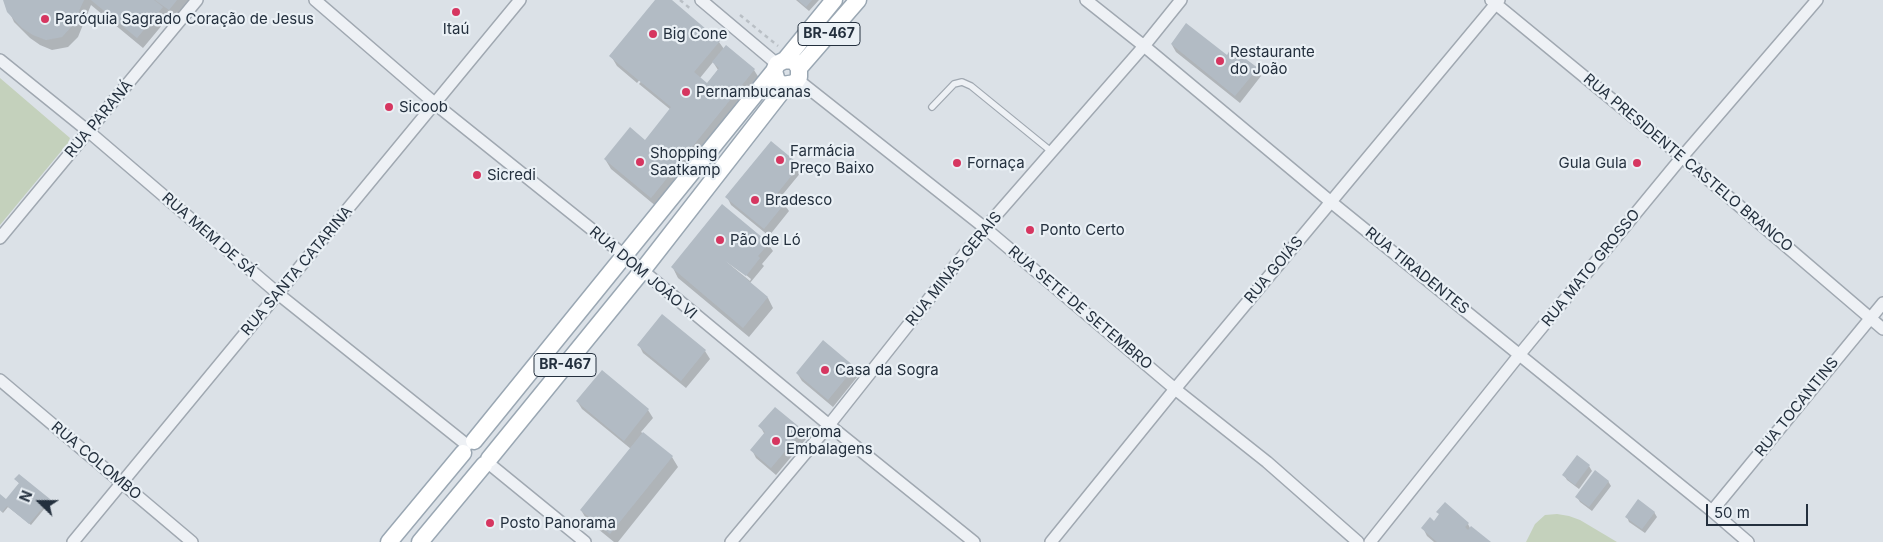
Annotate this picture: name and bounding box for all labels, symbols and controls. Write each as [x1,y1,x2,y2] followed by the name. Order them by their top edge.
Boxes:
[450,6,462,18] marker: Itaú
[55,10,314,28] place label: Paróquia Sagrado Coração de Jesus
[39,13,51,25] marker: Paróquia Sagrado Coração de Jesus
[443,20,469,38] place label: Itaú
[798,22,860,46] road number: BR-467
[663,25,727,43] place label: Big Cone
[647,28,659,40] marker: Big Cone
[1230,43,1315,78] place label: Restaurante do João
[1214,55,1226,67] marker: Restaurante do João
[1580,70,1796,256] street label: RUA PRESIDENTE CASTELO BRANCO
[61,77,137,161] street label: RUA PARANÁ
[696,83,811,101] place label: Pernambucanas
[680,86,692,98] marker: Pernambucanas
[399,98,448,116] place label: Sicoob
[383,101,395,113] marker: Sicoob
[790,142,874,177] place label: Farmácia Preço Baixo
[650,144,720,179] place label: Shopping Saatkamp
[774,154,786,166] marker: Farmácia Preço Baixo
[967,154,1025,172] place label: Fornaça
[1559,154,1627,172] place label: Gula Gula
[634,156,646,168] marker: Shopping Saatkamp
[951,157,963,169] marker: Fornaça
[1631,157,1643,169] marker: Gula Gula
[487,166,536,184] place label: Sicredi
[471,169,483,181] marker: Sicredi
[158,189,260,281] street label: RUA MEM DE SÁ
[765,191,832,209] place label: Bradesco
[749,194,761,206] marker: Bradesco
[238,203,356,339] street label: RUA SANTA CATARINA
[1538,206,1644,330] street label: RUA MATO GROSSO
[902,208,1006,330] street label: RUA MINAS GERAIS
[1040,221,1125,239] place label: Ponto Certo
[586,223,700,323] street label: RUA DOM JOÃO VI
[1024,224,1036,236] marker: Ponto Certo
[1361,224,1473,318] street label: RUA TIRADENTES
[730,231,801,249] place label: Pão de Ló
[1241,233,1307,307] street label: RUA GOIÁS
[714,234,726,246] marker: Pão de Ló
[1004,242,1156,374] street label: RUA SETE DE SETEMBRO
[534,354,596,376] road number: BR-467
[1751,354,1843,460] street label: RUA TOCANTINS
[835,361,939,379] place label: Casa da Sogra
[819,364,831,376] marker: Casa da Sogra
[47,418,145,504] street label: RUA COLOMBO
[786,423,873,458] place label: Deroma Embalagens
[770,435,782,447] marker: Deroma Embalagens
[15,477,65,527] north arrow
[16,488,36,504] text: N
[1708,494,1810,526] scale bar
[1714,503,1750,522] text: 50 m
[500,514,616,532] place label: Posto Panorama
[484,517,496,529] marker: Posto Panorama

